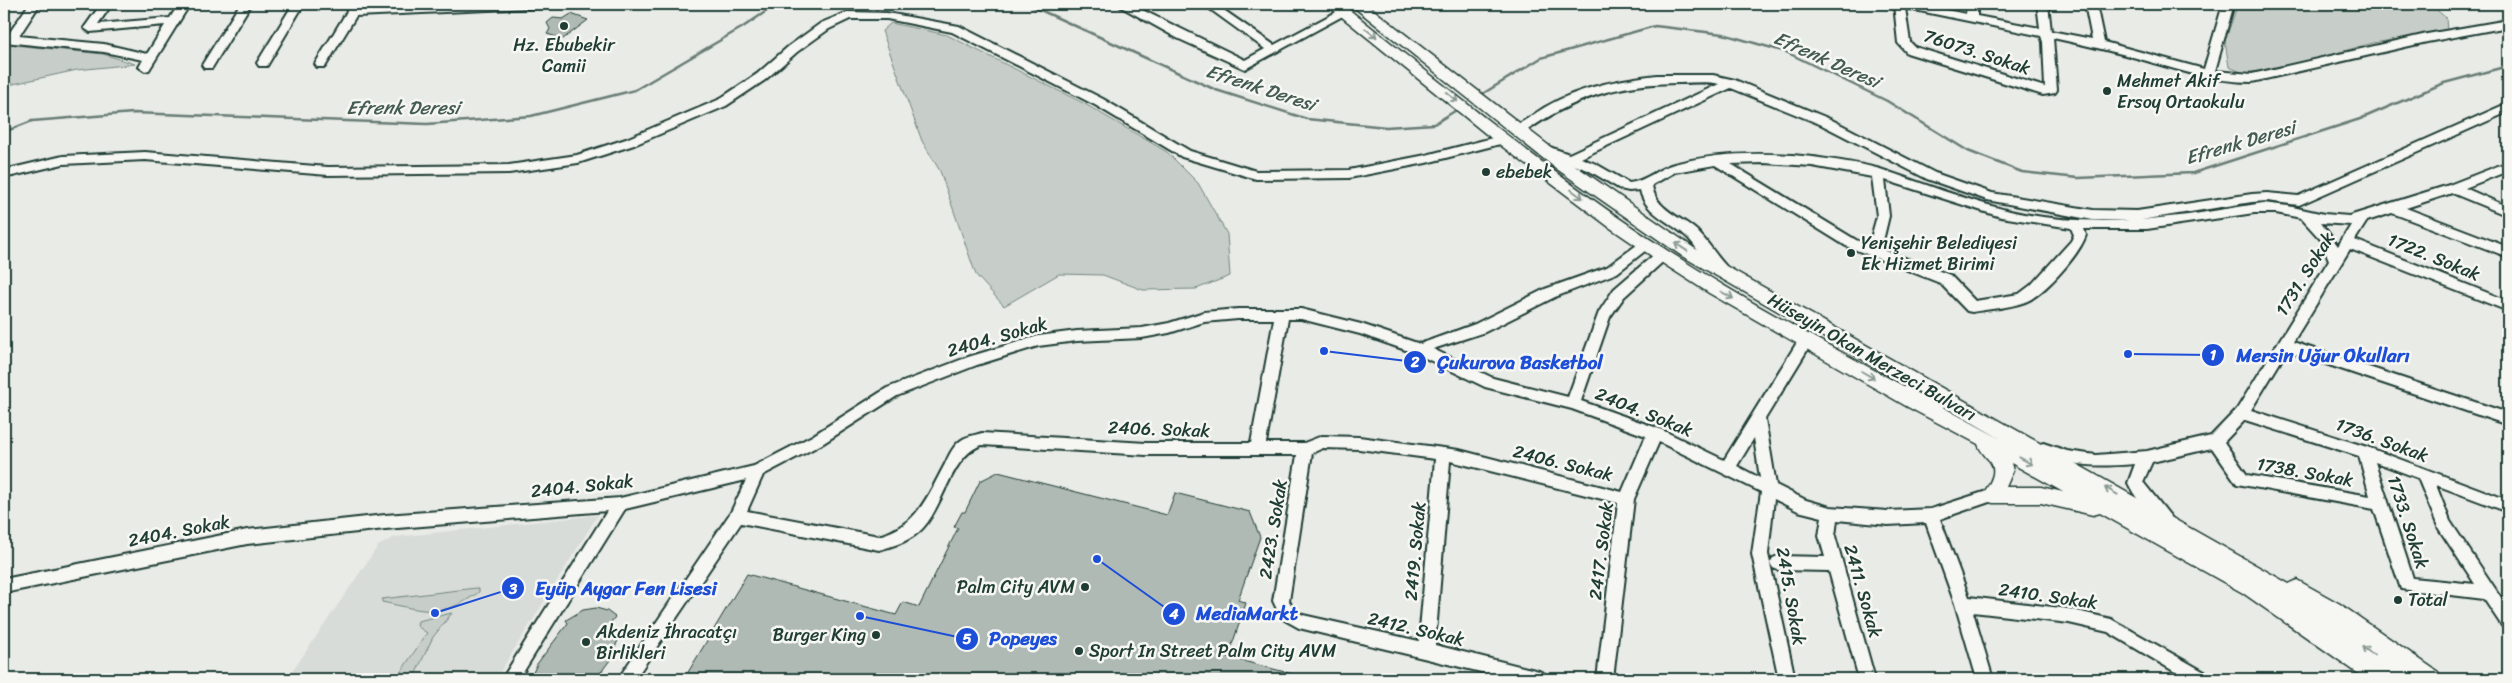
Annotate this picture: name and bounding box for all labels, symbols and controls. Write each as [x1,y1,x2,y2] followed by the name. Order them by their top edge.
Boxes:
[558,20,570,32] marker: Hz. Ebubekir Camii
[1919,20,2035,84] street label: 76073. Sokak
[1768,21,1889,99] water label: Efrenk Deresi
[1365,28,1378,39] one-way arrow
[513,29,616,82] place label: Hz. Ebubekir Camii
[1202,54,1323,122] water label: Efrenk Deresi
[2117,65,2245,118] place label: Mehmet Akif Ersoy Ortaokulu
[2101,85,2113,97] marker: Mehmet Akif Ersoy Ortaokulu
[347,91,463,124] water label: Efrenk Deresi
[1445,92,1458,103] one-way arrow
[2181,110,2303,174] water label: Efrenk Deresi
[1496,156,1552,188] place label: ebebek
[1480,166,1492,178] marker: ebebek
[1570,189,1583,200] one-way arrow
[2383,224,2486,290] street label: 1722. Sokak
[2266,225,2344,322] street label: 1731. Sokak
[1861,227,2018,280] place label: Yenişehir Belediyesi Ek Hizmet Birimi
[1674,242,1688,252] one-way arrow
[1845,247,1857,259] marker: Yenişehir Belediyesi Ek Hizmet Birimi
[1761,284,1983,430] street label: Hüseyin Okan Merzeci Bulvarı
[1719,290,1733,300] one-way arrow
[943,307,1051,367] street label: 2404. Sokak
[2201,338,2419,372] callout: Mersin Uğur Okulları
[2235,339,2410,372] text: Mersin Uğur Okulları
[2210,342,2217,368] text: 1
[1402,345,1613,379] callout: Çukurova Basketbol
[1436,346,1604,379] text: Çukurova Basketbol
[1410,349,1420,375] text: 2
[1860,371,1874,381] one-way arrow
[1590,378,1698,446] street label: 2404. Sokak
[2331,408,2433,472] street label: 1736. Sokak
[1107,411,1211,447] street label: 2406. Sokak
[1510,435,1617,491] street label: 2406. Sokak
[2254,448,2356,496] street label: 1738. Sokak
[2018,457,2032,467] one-way arrow
[529,465,635,507] street label: 2404. Sokak
[2378,471,2438,573] street label: 1733. Sokak
[1249,476,1297,581] street label: 2423. Sokak
[2105,486,2119,496] one-way arrow
[1395,500,1435,602] street label: 2419. Sokak
[1579,500,1623,602] street label: 2417. Sokak
[125,505,233,557] street label: 2404. Sokak
[1834,541,1892,642] street label: 2411. Sokak
[1767,544,1815,648] street label: 2415. Sokak
[500,571,727,605] callout: Eyüp Aygar Fen Lisesi
[957,571,1075,603] place label: Palm City AVM
[535,572,718,605] text: Eyüp Aygar Fen Lisesi
[1997,573,2100,619] street label: 2410. Sokak
[508,576,518,602] text: 3
[1079,581,1091,593] marker: Palm City AVM
[2408,584,2448,616] place label: Total
[2392,594,2404,606] marker: Total
[1161,597,1308,631] callout: MediaMarkt
[1195,597,1299,630] text: MediaMarkt
[1168,601,1179,627] text: 4
[1364,602,1468,656] street label: 2412. Sokak
[595,616,737,669] place label: Akdeniz İhracatçı Birlikleri
[773,619,866,651] place label: Burger King
[954,622,1067,656] callout: Popeyes
[989,622,1058,655] text: Popeyes
[962,626,972,652] text: 5
[870,629,882,641] marker: Burger King
[1089,635,1337,667] place label: Sport In Street Palm City AVM
[580,636,592,648] marker: Akdeniz İhracatçı Birlikleri
[1073,645,1085,657] marker: Sport In Street Palm City AVM
[2361,646,2375,656] one-way arrow

